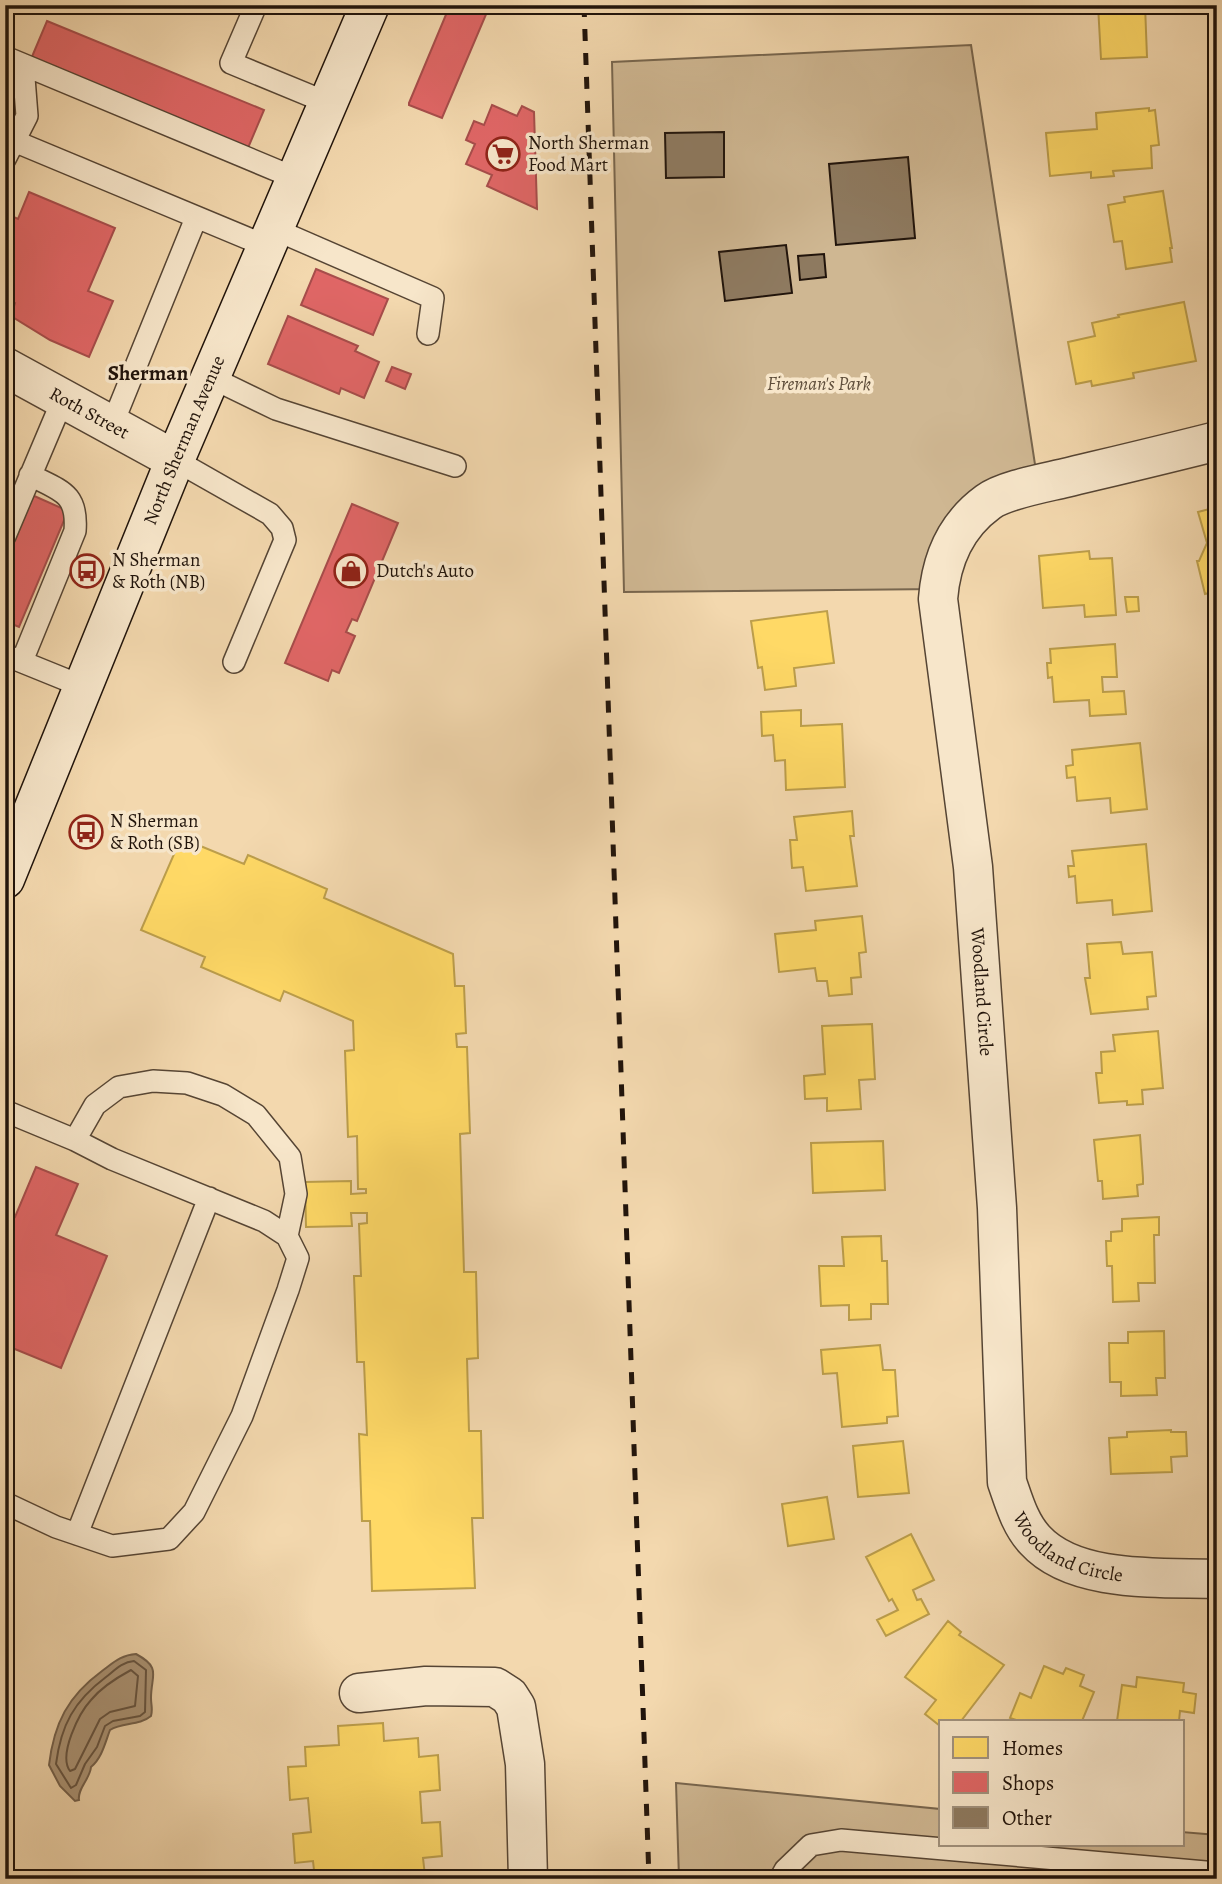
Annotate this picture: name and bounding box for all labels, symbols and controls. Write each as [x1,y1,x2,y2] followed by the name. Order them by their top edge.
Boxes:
[528,130,649,178] place label: North Sherman Food Mart
[484,135,522,173] supermarket icon: North Sherman Food Mart
[137,351,231,529] street label: North Sherman Avenue
[108,359,188,387] district label: Sherman
[767,371,871,397] park label: Fireman's Park
[45,381,134,445] street label: Roth Street
[112,547,205,595] place label: N Sherman & Roth (NB)
[68,552,106,590] bus stop icon: N Sherman & Roth (NB)
[332,552,370,590] shop icon: Dutch's Auto
[376,558,474,584] place label: Dutch's Auto
[110,808,200,856] place label: N Sherman & Roth (SB)
[67,813,105,851] bus stop icon: N Sherman & Roth (SB)
[964,926,999,1057] street label: Woodland Circle
[1006,1506,1124,1588] street label: Woodland Circle
[939,1720,1184,1846] legend
[1002,1734,1063,1762] text: Homes
[1002,1769,1054,1797] text: Shops
[1002,1804,1052,1832] text: Other

